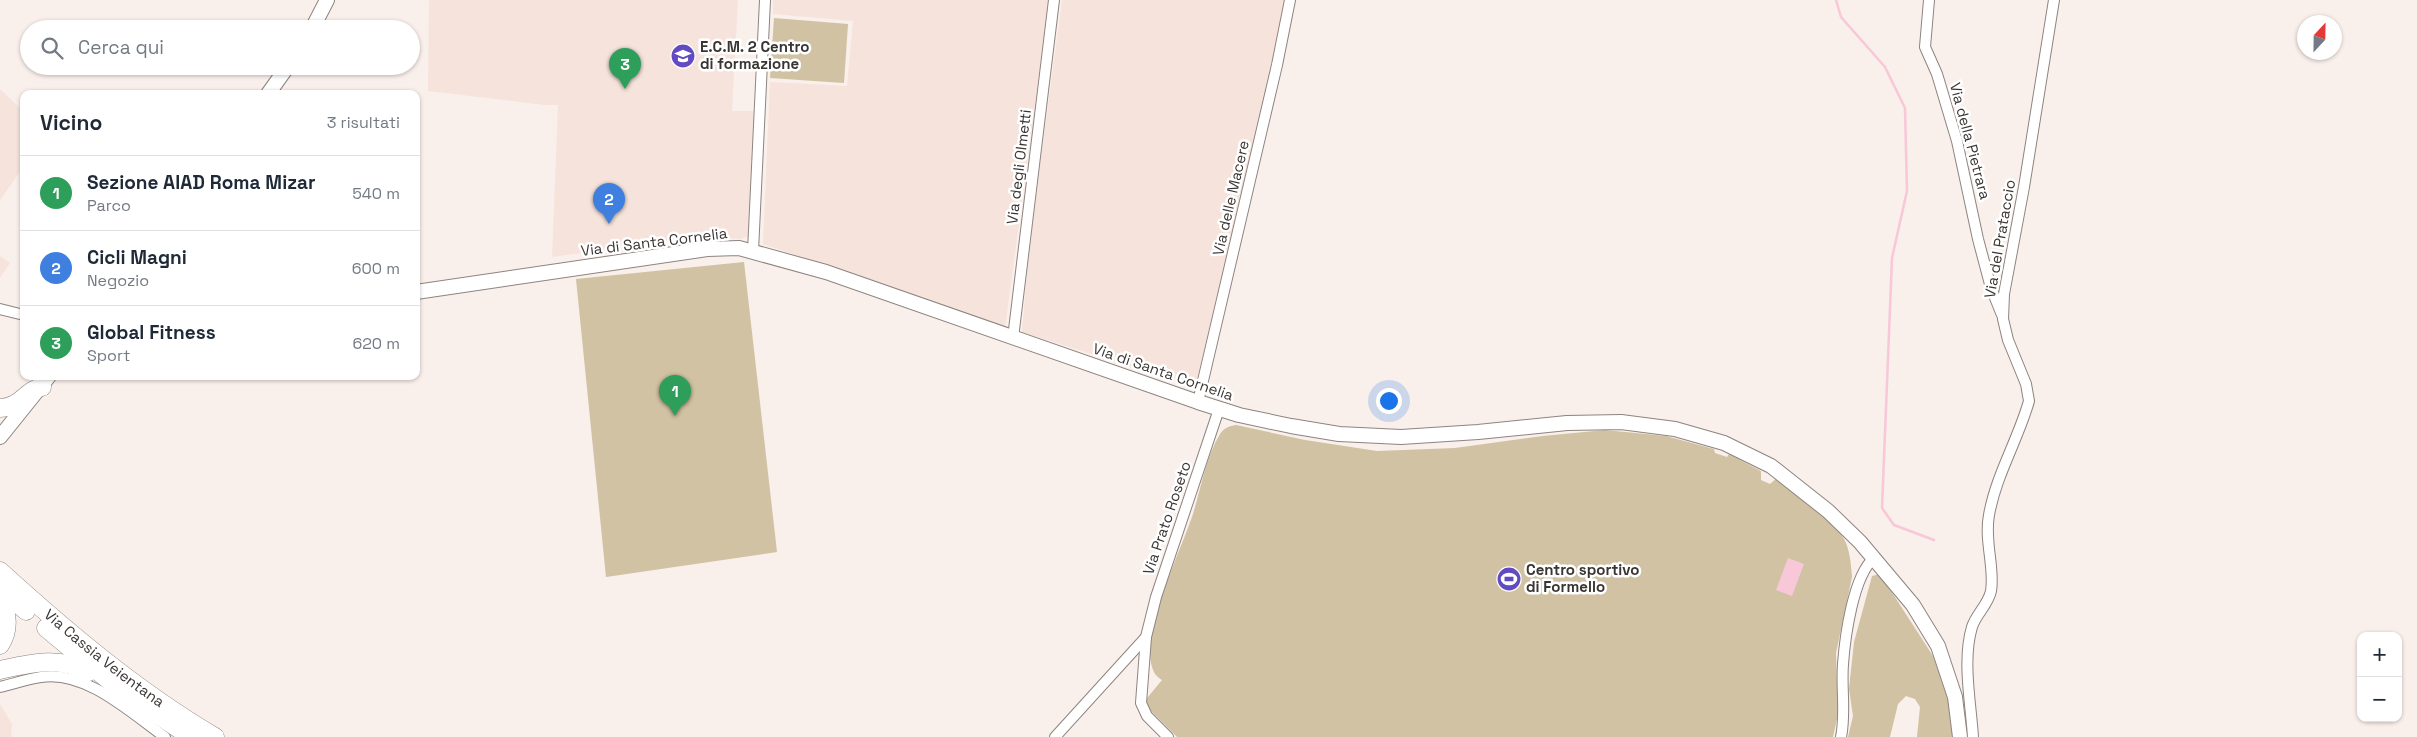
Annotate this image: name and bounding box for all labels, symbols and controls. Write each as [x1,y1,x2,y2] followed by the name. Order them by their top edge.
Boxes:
[2297,15,2342,60] north arrow
[20,20,420,75] search box
[38,34,66,62] icon: search
[78,35,164,60] text: Cerca qui
[700,37,809,73] place label: E.C.M. 2 Centro di formazione
[670,43,696,69] school or university icon: E.C.M. 2 Centro di formazione
[609,48,641,89] pin: 3
[1946,80,1995,202] street label: Via della Pietrara
[1002,108,1035,226] street label: Via degli Olmetti
[40,109,102,136] text: Vicino
[327,112,400,133] text: 3 risultati
[1208,138,1253,257] street label: Via delle Macere
[87,170,316,195] text: Sezione AIAD Roma Mizar
[1980,178,2019,300] street label: Via del Prataccio
[52,183,60,204] text: 1
[352,183,400,204] text: 540 m
[593,183,625,224] pin: 2
[87,195,131,216] text: Parco
[580,223,729,260] street label: Via di Santa Cornelia
[87,245,187,270] text: Cicli Magni
[51,258,61,279] text: 2
[352,258,400,279] text: 600 m
[87,270,149,291] text: Negozio
[87,320,216,345] text: Global Fitness
[51,333,61,354] text: 3
[352,333,400,354] text: 620 m
[1090,339,1236,405] street label: Via di Santa Cornelia
[87,345,130,366] text: Sport
[659,375,691,416] pin: 1
[1376,388,1402,414] your location
[1138,459,1195,577] street label: Via Prato Roseto
[1526,560,1639,596] place label: Centro sportivo di Formello
[1496,566,1522,592] sports icon: Centro sportivo di Formello
[40,605,169,711] street label: Via Cassia Veientana
[2357,632,2402,722] map controls
[2357,632,2402,677] button: +
[2357,677,2402,722] button: −

